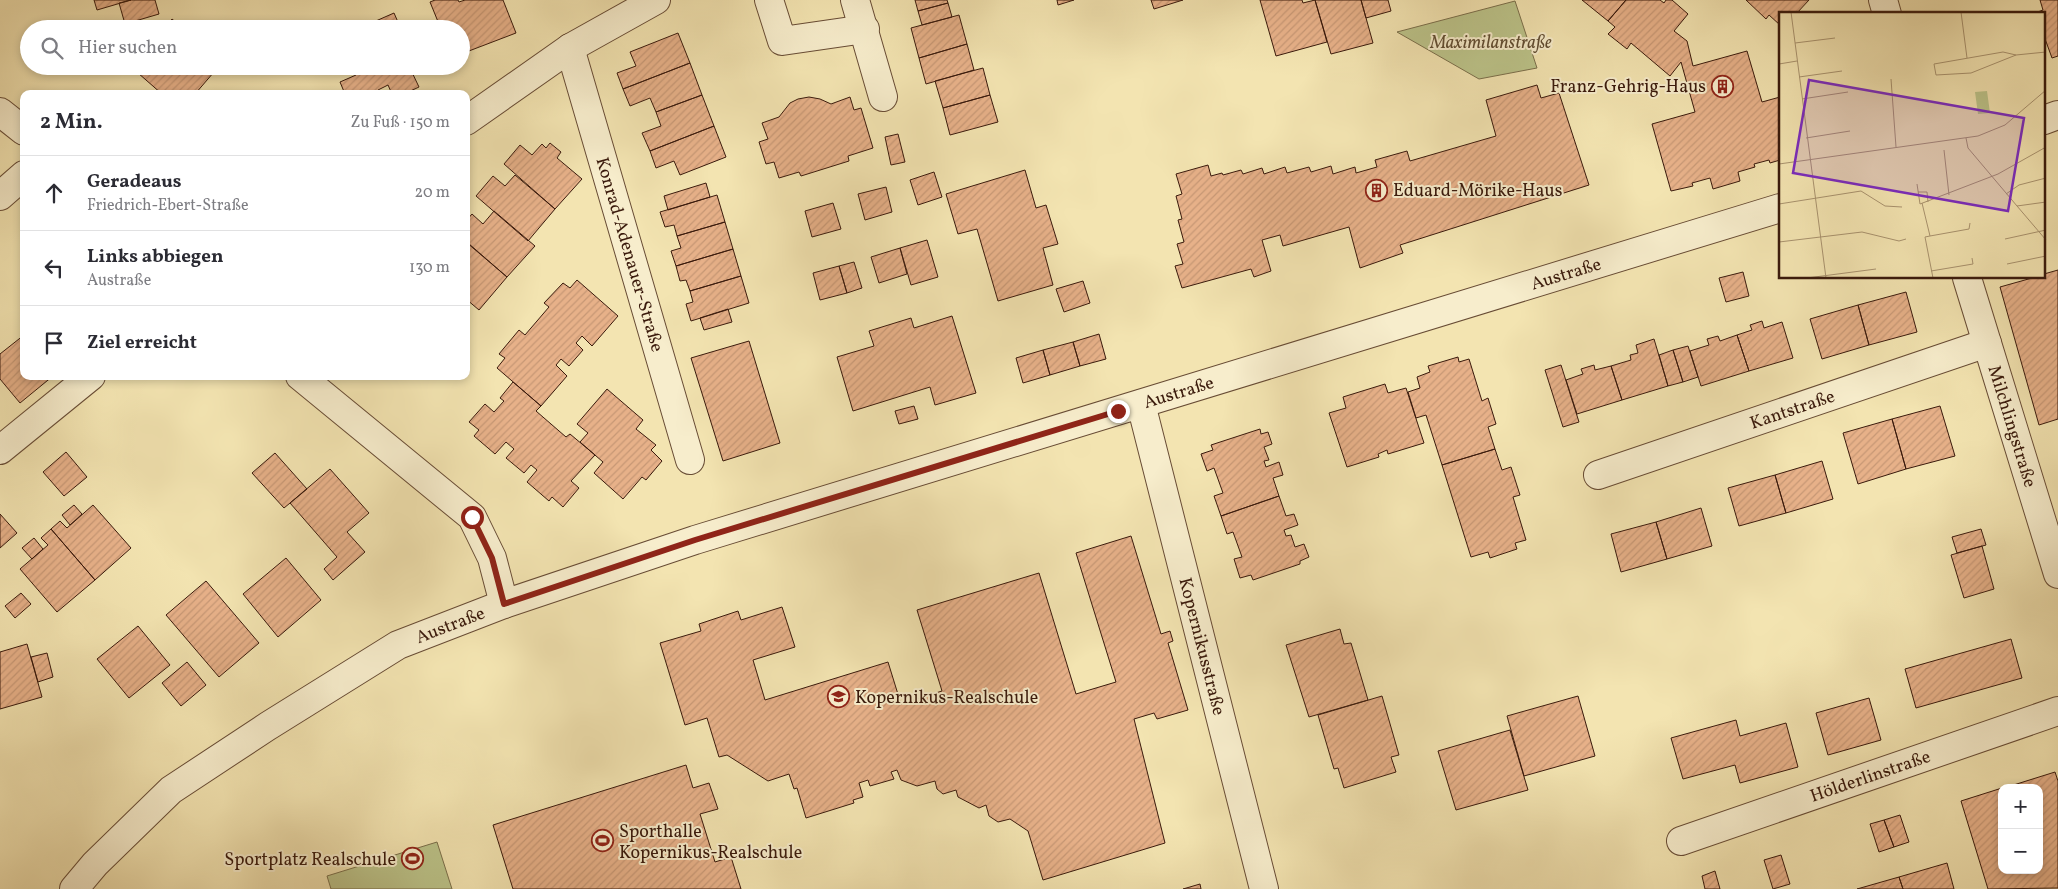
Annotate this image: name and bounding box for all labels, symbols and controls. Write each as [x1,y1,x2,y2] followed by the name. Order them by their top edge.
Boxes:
[1779,12,2046,279] inset map
[20,20,470,75] search box
[1429,31,1552,56] park label: Maximilanstraße
[38,34,66,62] icon: search
[78,35,177,61] text: Hier suchen
[1710,74,1734,98] building icon: Franz-Gehrig-Haus
[1550,75,1706,100] place label: Franz-Gehrig-Haus
[40,108,103,137] text: 2 Min.
[350,112,450,134] text: Zu Fuß · 150 m
[588,155,669,355] street label: Konrad-Adenauer-Straße
[87,169,182,195] text: Geradeaus
[1365,178,1389,202] building icon: Eduard-Mörike-Haus
[40,179,68,207] icon: ahead
[1393,179,1562,204] place label: Eduard-Mörike-Haus
[415,182,450,204] text: 20 m
[87,195,249,217] text: Friedrich-Ebert-Straße
[87,244,224,270] text: Links abbiegen
[1528,252,1605,297] street label: Austraße
[40,254,68,282] icon: left
[409,257,450,279] text: 130 m
[87,270,151,292] text: Austraße
[40,329,68,357] icon: arrive
[87,330,197,356] text: Ziel erreicht
[1981,362,2042,491] street label: Milchlingstraße
[1141,371,1217,416] street label: Austraße
[1747,385,1838,437] street label: Kantstraße
[1107,400,1130,423] route end
[461,506,484,529] route start
[1172,575,1230,718] street label: Kopernikusstraße
[412,602,489,651] street label: Austraße
[827,685,851,709] school or university icon: Kopernikus-Realschule
[855,686,1038,711] place label: Kopernikus-Realschule
[1807,745,1934,810] street label: Hölderlinstraße
[1998,784,2043,874] map controls
[1998,784,2043,829] button: +
[619,820,802,866] place label: Sporthalle Kopernikus-Realschule
[591,829,615,853] sports icon: Sporthalle Kopernikus-Realschule
[1998,829,2043,874] button: −
[400,847,424,871] sports icon: Sportplatz Realschule
[224,848,396,873] place label: Sportplatz Realschule

